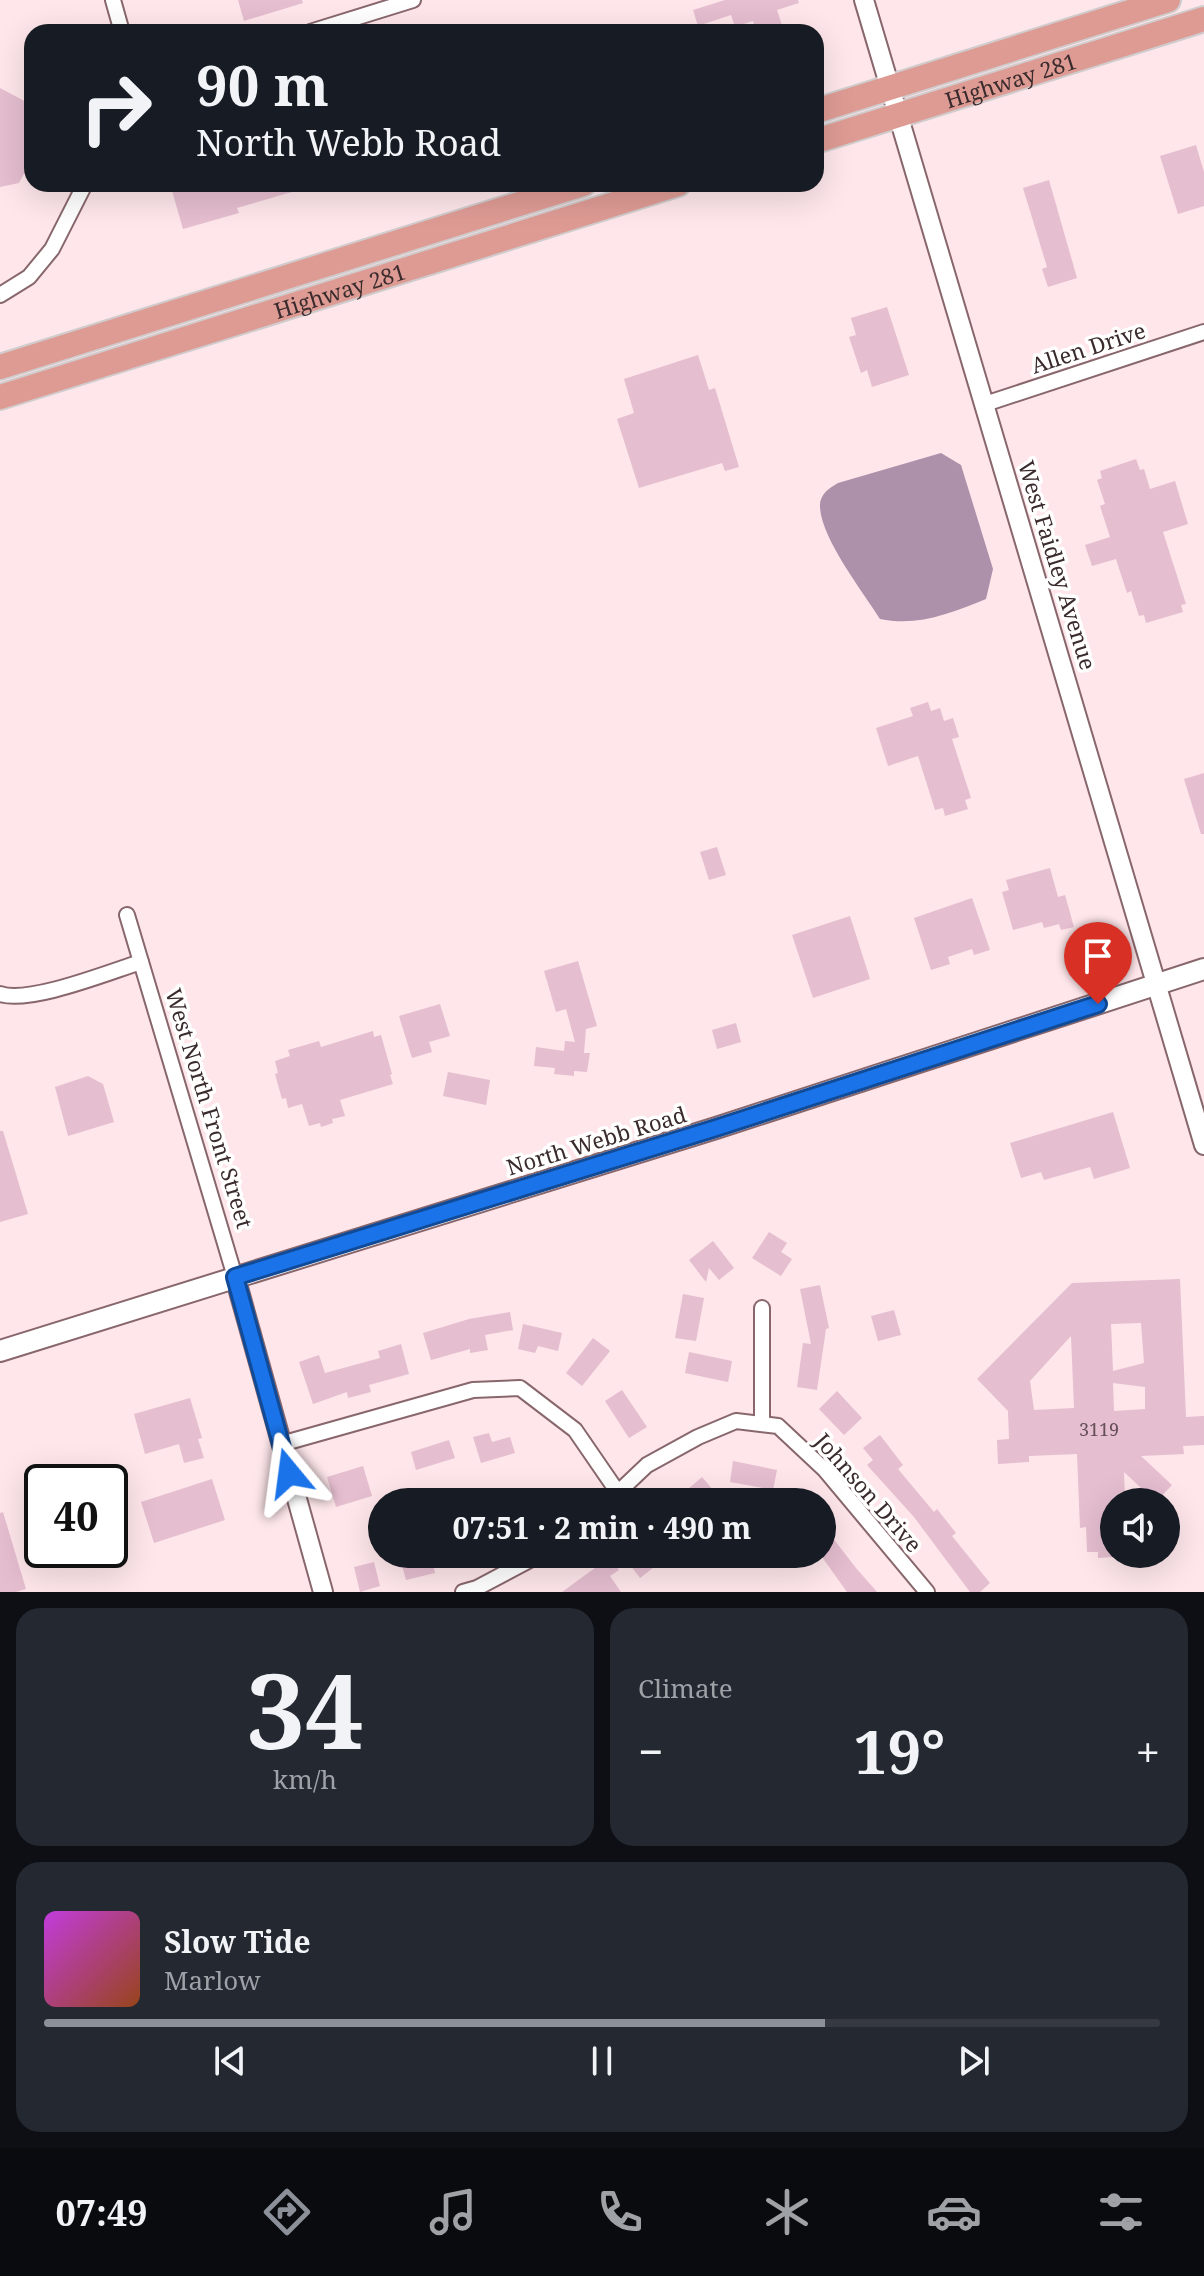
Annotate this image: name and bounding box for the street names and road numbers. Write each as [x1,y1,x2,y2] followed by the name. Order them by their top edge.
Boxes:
[941,45,1080,115] street label: Highway 281
[270,256,409,325] street label: Highway 281
[1027,314,1149,380] street label: Allen Drive
[1012,457,1104,673] street label: West Faidley Avenue
[159,984,261,1232] street label: West North Front Street
[502,1098,690,1182] street label: North Webb Road
[808,1425,929,1558] street label: Johnson Drive

